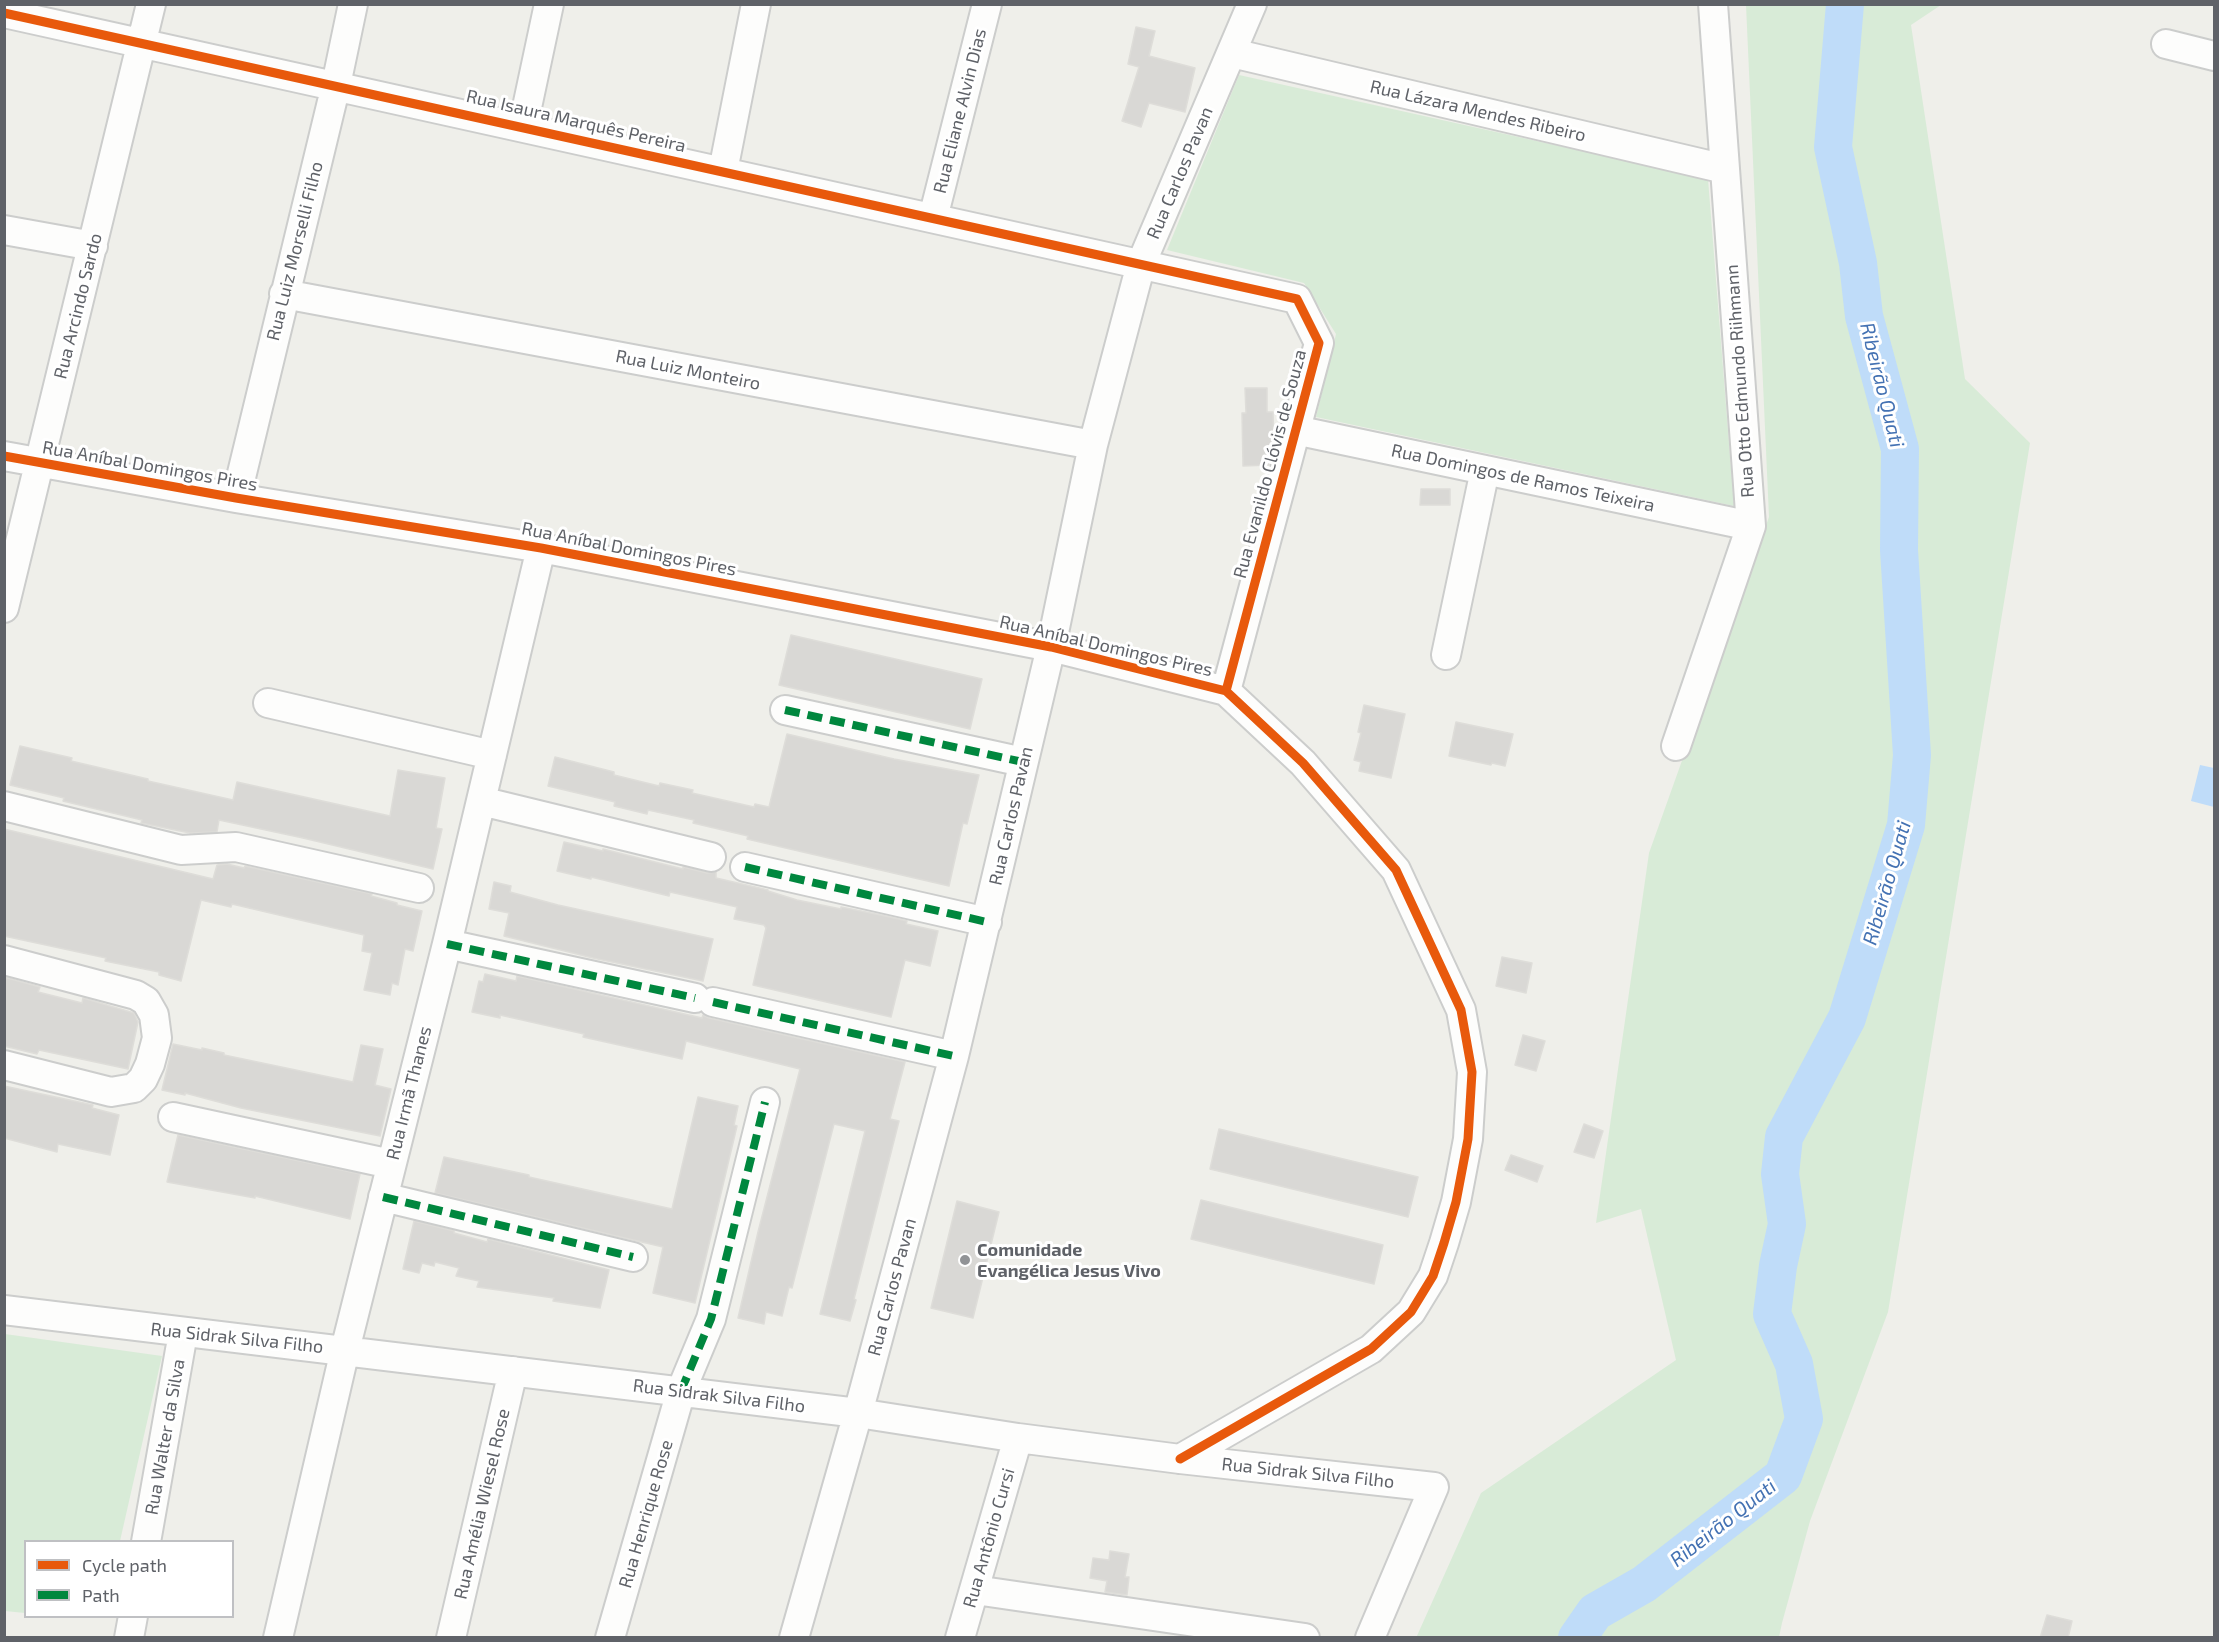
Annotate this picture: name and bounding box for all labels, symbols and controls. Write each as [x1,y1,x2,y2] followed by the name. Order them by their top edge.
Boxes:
[929,26,991,196] street label: Rua Eliane Alvin Dias
[1368,76,1588,146] street label: Rua Lázara Mendes Ribeiro
[464,85,688,157] street label: Rua Isaura Marquês Pereira
[1142,104,1218,242] street label: Rua Carlos Pavan
[262,159,328,343] street label: Rua Luiz Morselli Filho
[49,231,107,381] street label: Rua Arcindo Sardo
[1721,264,1759,498] street label: Rua Otto Edmundo Riihmann
[1855,320,1909,450] water label: Ribeirão Quati
[614,345,762,395] street label: Rua Luiz Monteiro
[1229,347,1311,581] street label: Rua Evanildo Clóvis de Souza
[41,436,259,496] street label: Rua Aníbal Domingos Pires
[1389,439,1657,517] street label: Rua Domingos de Ramos Teixeira
[520,518,738,580] street label: Rua Aníbal Domingos Pires
[997,611,1215,681] street label: Rua Aníbal Domingos Pires
[985,745,1037,887] street label: Rua Carlos Pavan
[1858,818,1916,948] water label: Ribeirão Quati
[382,1024,436,1162] street label: Rua Irmã Thanes
[863,1216,921,1358] street label: Rua Carlos Pavan
[977,1239,1161,1282] place label: Comunidade Evangélica Jesus Vivo
[958,1253,972,1267] marker: Comunidade Evangélica Jesus Vivo
[150,1318,324,1358] street label: Rua Sidrak Silva Filho
[141,1357,189,1517] street label: Rua Walter da Silva
[632,1375,806,1417] street label: Rua Sidrak Silva Filho
[450,1407,514,1601] street label: Rua Amélia Wiesel Rose
[614,1437,678,1591] street label: Rua Henrique Rose
[1221,1453,1395,1493] street label: Rua Sidrak Silva Filho
[959,1466,1019,1610] street label: Rua Antônio Cursi
[1665,1474,1781,1572] water label: Ribeirão Quati
[24,1540,234,1618] legend
[82,1554,167,1576] text: Cycle path
[82,1584,120,1606] text: Path

